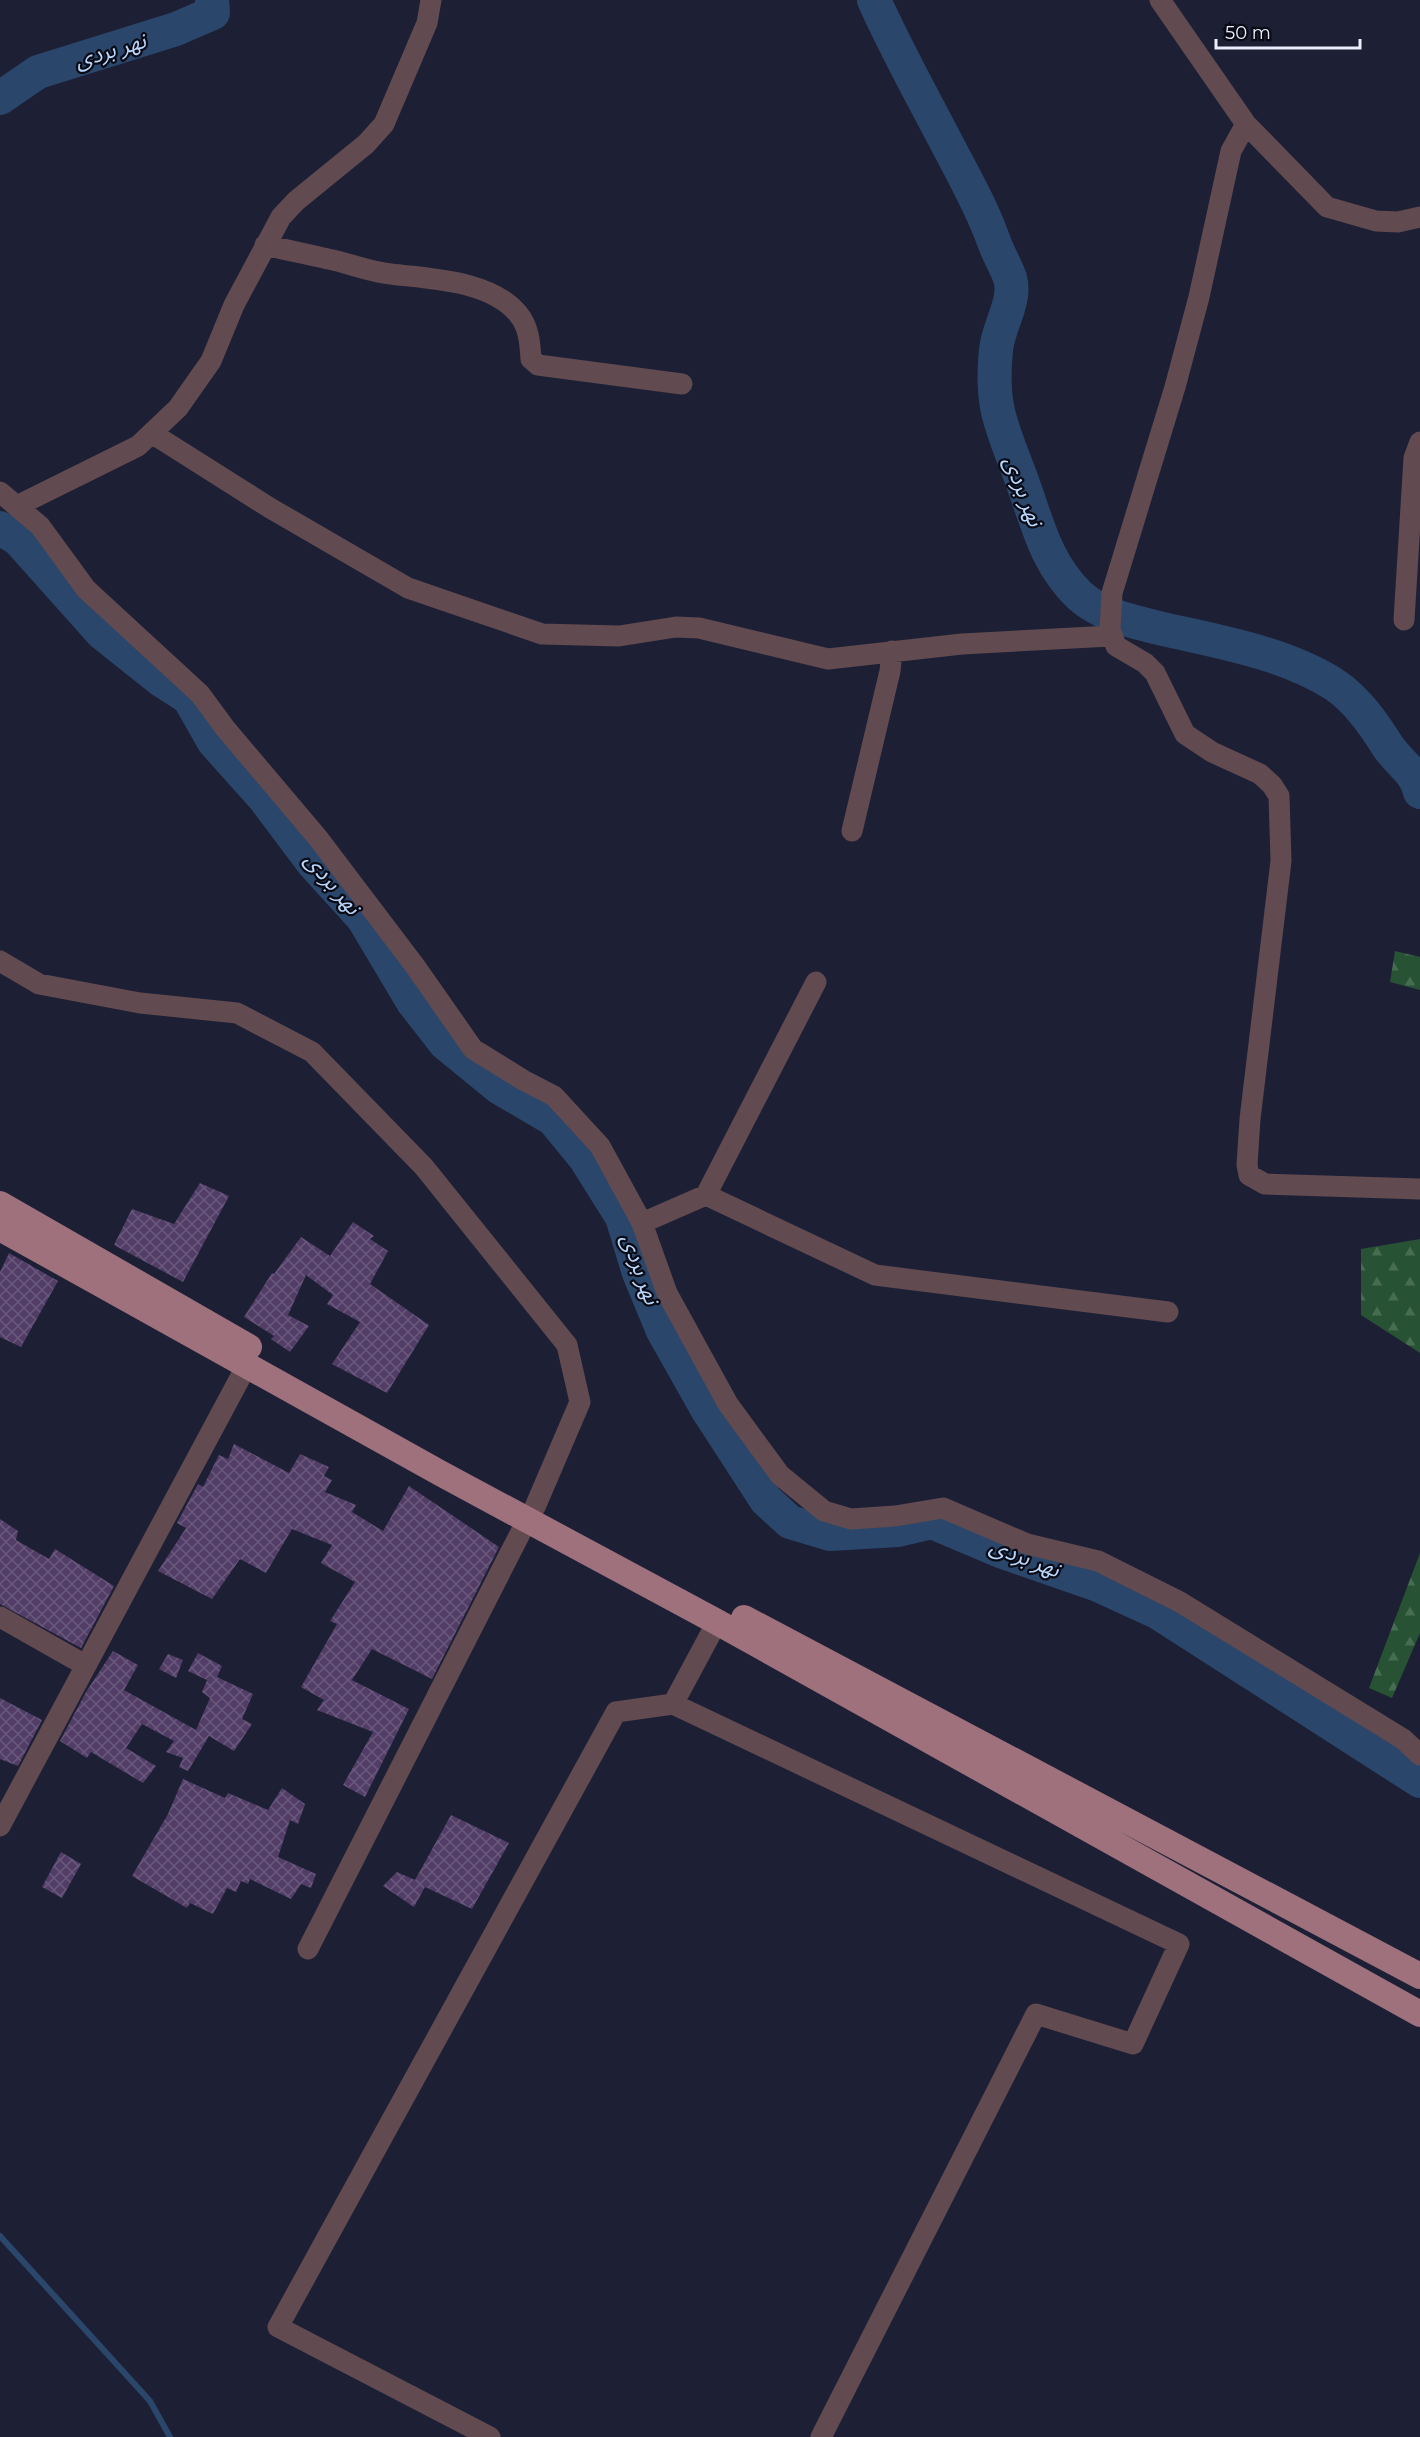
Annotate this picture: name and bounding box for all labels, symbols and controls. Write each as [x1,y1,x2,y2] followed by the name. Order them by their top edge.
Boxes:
[1216,12,1360,50] scale bar
[1225,22,1271,44] text: 50 m
[71,26,151,74] water label: نهر بردى
[998,452,1050,532] water label: نهر بردى
[299,847,368,922] water label: نهر بردى
[615,1230,666,1310] water label: نهر بردى
[986,1532,1066,1584] water label: نهر بردى

